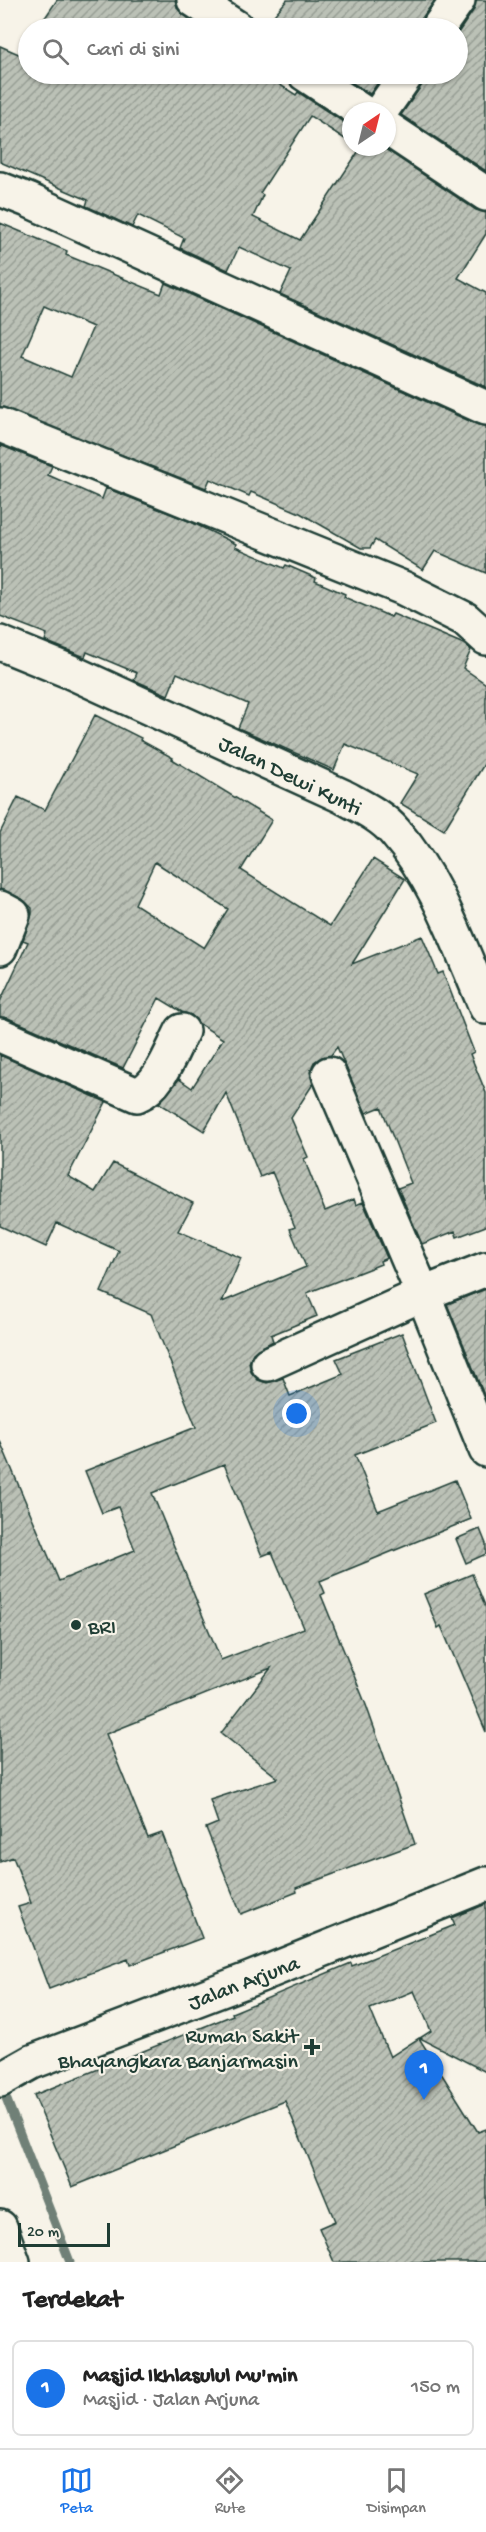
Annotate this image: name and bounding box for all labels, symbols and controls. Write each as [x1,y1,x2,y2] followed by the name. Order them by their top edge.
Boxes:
[18,18,468,84] search box
[39,35,72,68] icon: search
[87,38,180,64] text: Cari di sini
[342,102,396,156] north arrow
[213,732,365,823] street label: Jalan Dewi Kunti
[282,1399,311,1428] your location
[87,1616,116,1642] place label: BRI
[69,1618,83,1632] marker: BRI
[185,1951,304,2018] street label: Jalan Arjuna
[57,2025,300,2076] place label: Rumah Sakit Bhayangkara Banjarmasin
[303,2038,321,2056] marker: Rumah Sakit Bhayangkara Banjarmasin
[404,2050,444,2100] pin: 1
[18,2220,110,2248] scale bar
[27,2224,59,2243] text: 20 m
[24,2286,122,2317] text: Terdekat
[83,2364,297,2390] text: Masjid Ikhlasulul Mu'min
[41,2377,50,2400] text: 1
[411,2377,460,2400] text: 150 m
[83,2390,259,2413] text: Masjid · Jalan Arjuna
[60,2464,93,2519] tab: Peta
[213,2464,246,2519] tab: Rute
[367,2464,426,2519] tab: Disimpan

